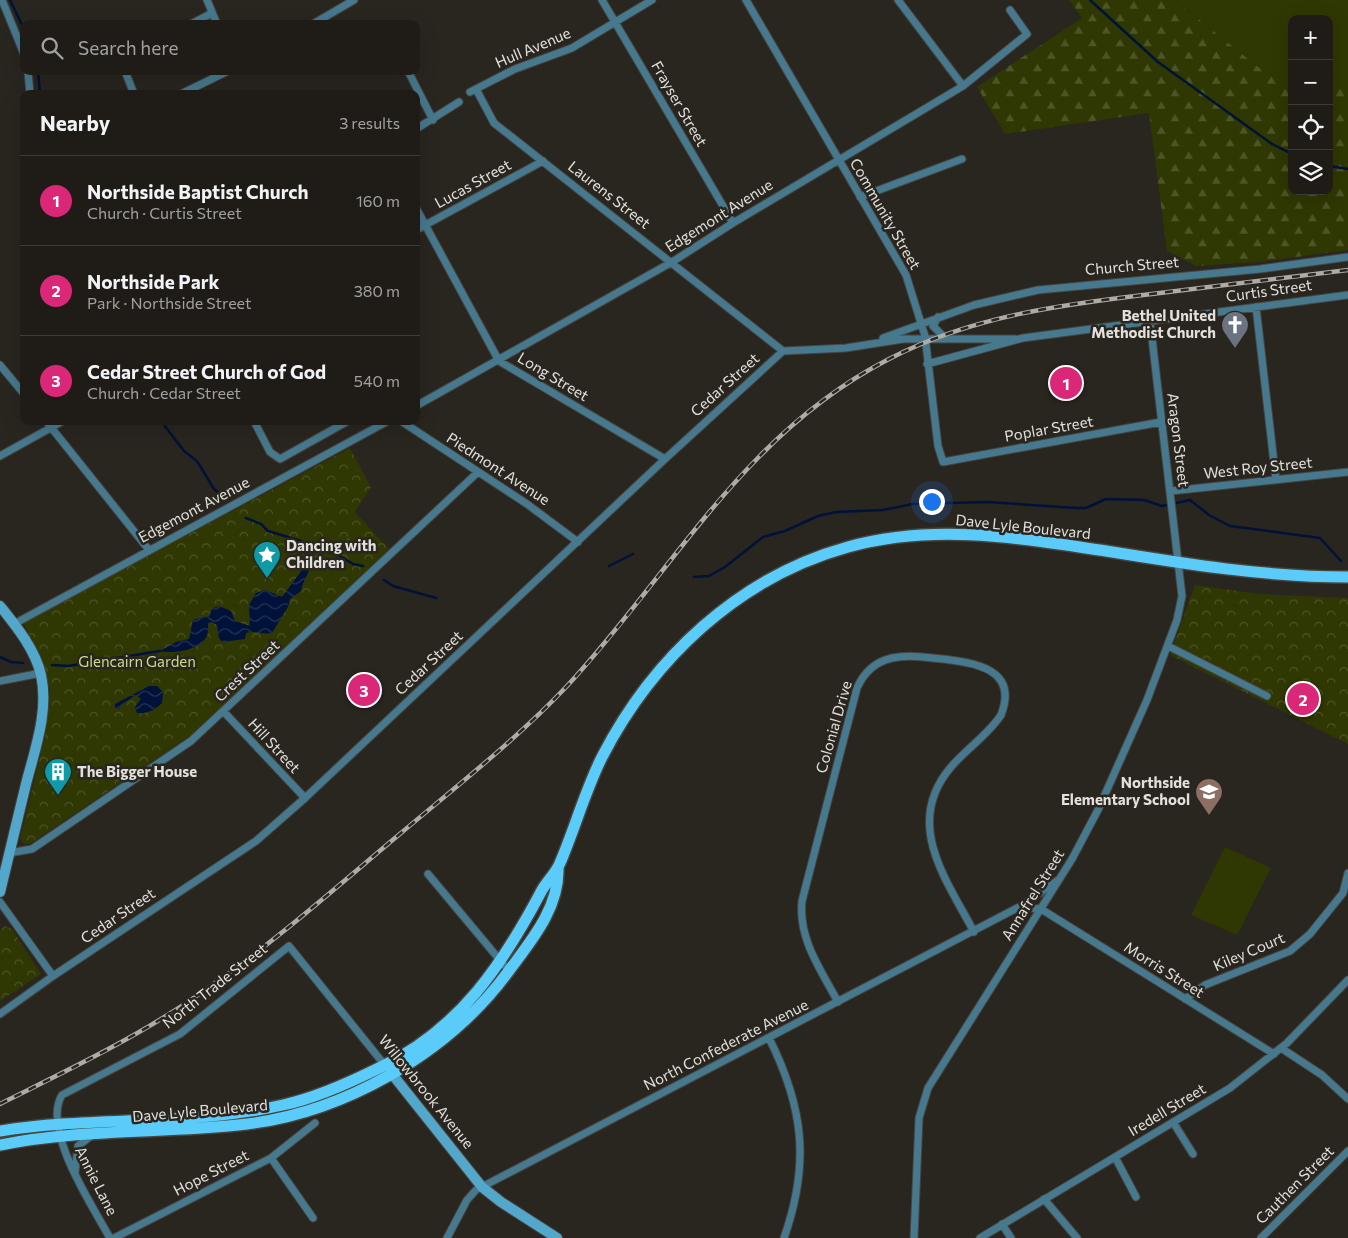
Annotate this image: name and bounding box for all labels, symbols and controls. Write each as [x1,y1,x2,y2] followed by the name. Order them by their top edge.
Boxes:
[1288,15,1333,195] map controls
[1288,15,1333,60] button: +
[20,20,420,75] search box
[492,23,573,71] street label: Hull Avenue
[38,34,66,62] icon: search
[78,36,178,59] text: Search here
[648,58,712,149] street label: Frayser Street
[1288,60,1333,105] button: −
[1288,105,1333,150] button: locate
[40,110,110,135] text: Nearby
[339,113,400,132] text: 3 results
[1288,150,1333,195] button: layers
[431,155,514,211] street label: Lucas Street
[847,155,925,272] street label: Community Street
[565,157,654,232] street label: Laurens Street
[661,175,776,255] street label: Edgemont Avenue
[87,180,308,203] text: Northside Baptist Church
[52,191,60,210] text: 1
[356,191,400,210] text: 160 m
[87,203,242,222] text: Church · Curtis Street
[1084,252,1180,278] street label: Church Street
[87,270,219,293] text: Northside Park
[1225,275,1313,305] street label: Curtis Street
[51,281,61,300] text: 2
[354,281,400,300] text: 380 m
[87,293,251,312] text: Park · Northside Street
[1091,306,1216,341] place label: Bethel United Methodist Church
[1220,310,1250,349] church icon: Bethel United Methodist Church
[515,348,592,404] street label: Long Street
[686,349,762,420] street label: Cedar Street
[87,360,326,383] text: Cedar Street Church of God
[1050,364,1082,402] pin: 1
[51,371,61,390] text: 3
[354,371,400,390] text: 540 m
[87,383,241,402] text: Church · Cedar Street
[1164,392,1194,488] street label: Aragon Street
[1003,411,1095,445] street label: Poplar Street
[444,428,554,508] street label: Piedmont Avenue
[1203,452,1313,482] street label: West Roy Street
[135,472,252,546] street label: Edgemont Avenue
[919,489,945,515] your location
[955,510,1092,542] street label: Dave Lyle Boulevard
[286,536,376,571] place label: Dancing with Children
[252,540,282,579] place icon: Dancing with Children
[391,626,466,698] street label: Cedar Street
[210,636,282,705] street label: Crest Street
[78,652,196,670] park label: Glencairn Garden
[348,671,380,709] pin: 3
[811,678,855,775] street label: Colonial Drive
[1287,680,1319,718] pin: 2
[245,714,305,776] street label: Hill Street
[43,757,73,796] building icon: The Bigger House
[77,762,197,780] place label: The Bigger House
[1061,773,1190,808] place label: Northside Elementary School
[1194,777,1224,816] school or university icon: Northside Elementary School
[997,846,1067,943] street label: Annafrel Street
[77,884,158,947] street label: Cedar Street
[1210,928,1287,974] street label: Kiley Court
[1121,937,1208,1001] street label: Morris Street
[158,939,270,1032] street label: North Trade Street
[640,995,811,1094] street label: North Confederate Avenue
[375,1031,478,1152] street label: Willowbrook Avenue
[1124,1079,1209,1139] street label: Iredell Street
[131,1095,268,1125] street label: Dave Lyle Boulevard
[1252,1142,1337,1227] street label: Cauthen Street
[72,1143,122,1218] street label: Annie Lane
[170,1145,251,1199] street label: Hope Street

